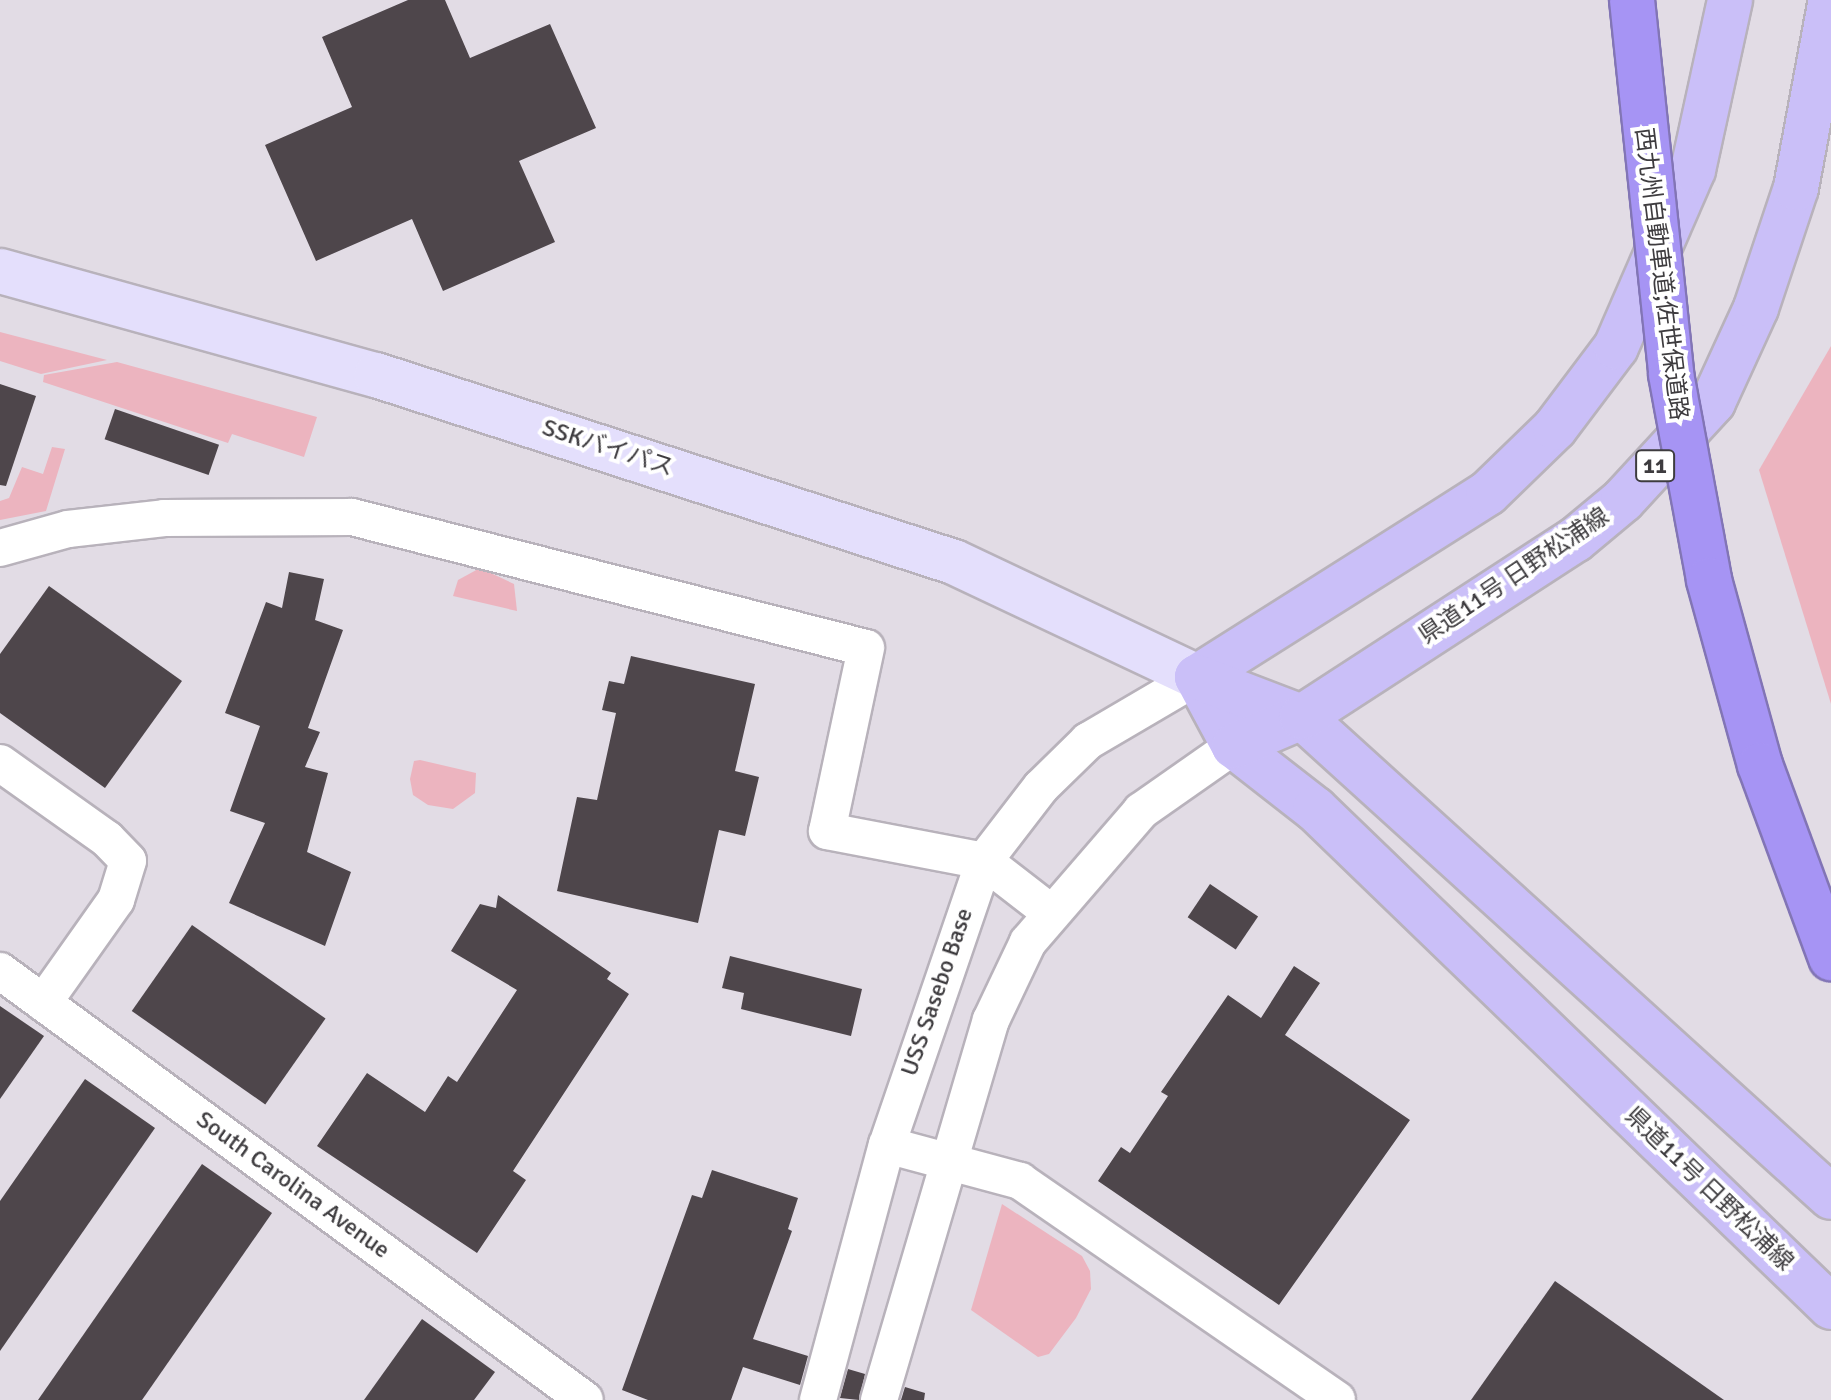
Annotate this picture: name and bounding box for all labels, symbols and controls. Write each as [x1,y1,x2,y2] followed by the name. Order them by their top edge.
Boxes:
[1629,126,1693,422] street label: 西九州自動車道;佐世保道路
[538,413,678,483] street label: SSKバイパス
[1635,448,1675,484] road number: 11
[1413,502,1615,650] street label: 県道11号 日野松浦線
[895,904,979,1080] street label: USS Sasebo Base
[1619,1101,1799,1277] street label: 県道11号 日野松浦線
[191,1105,395,1265] street label: South Carolina Avenue

